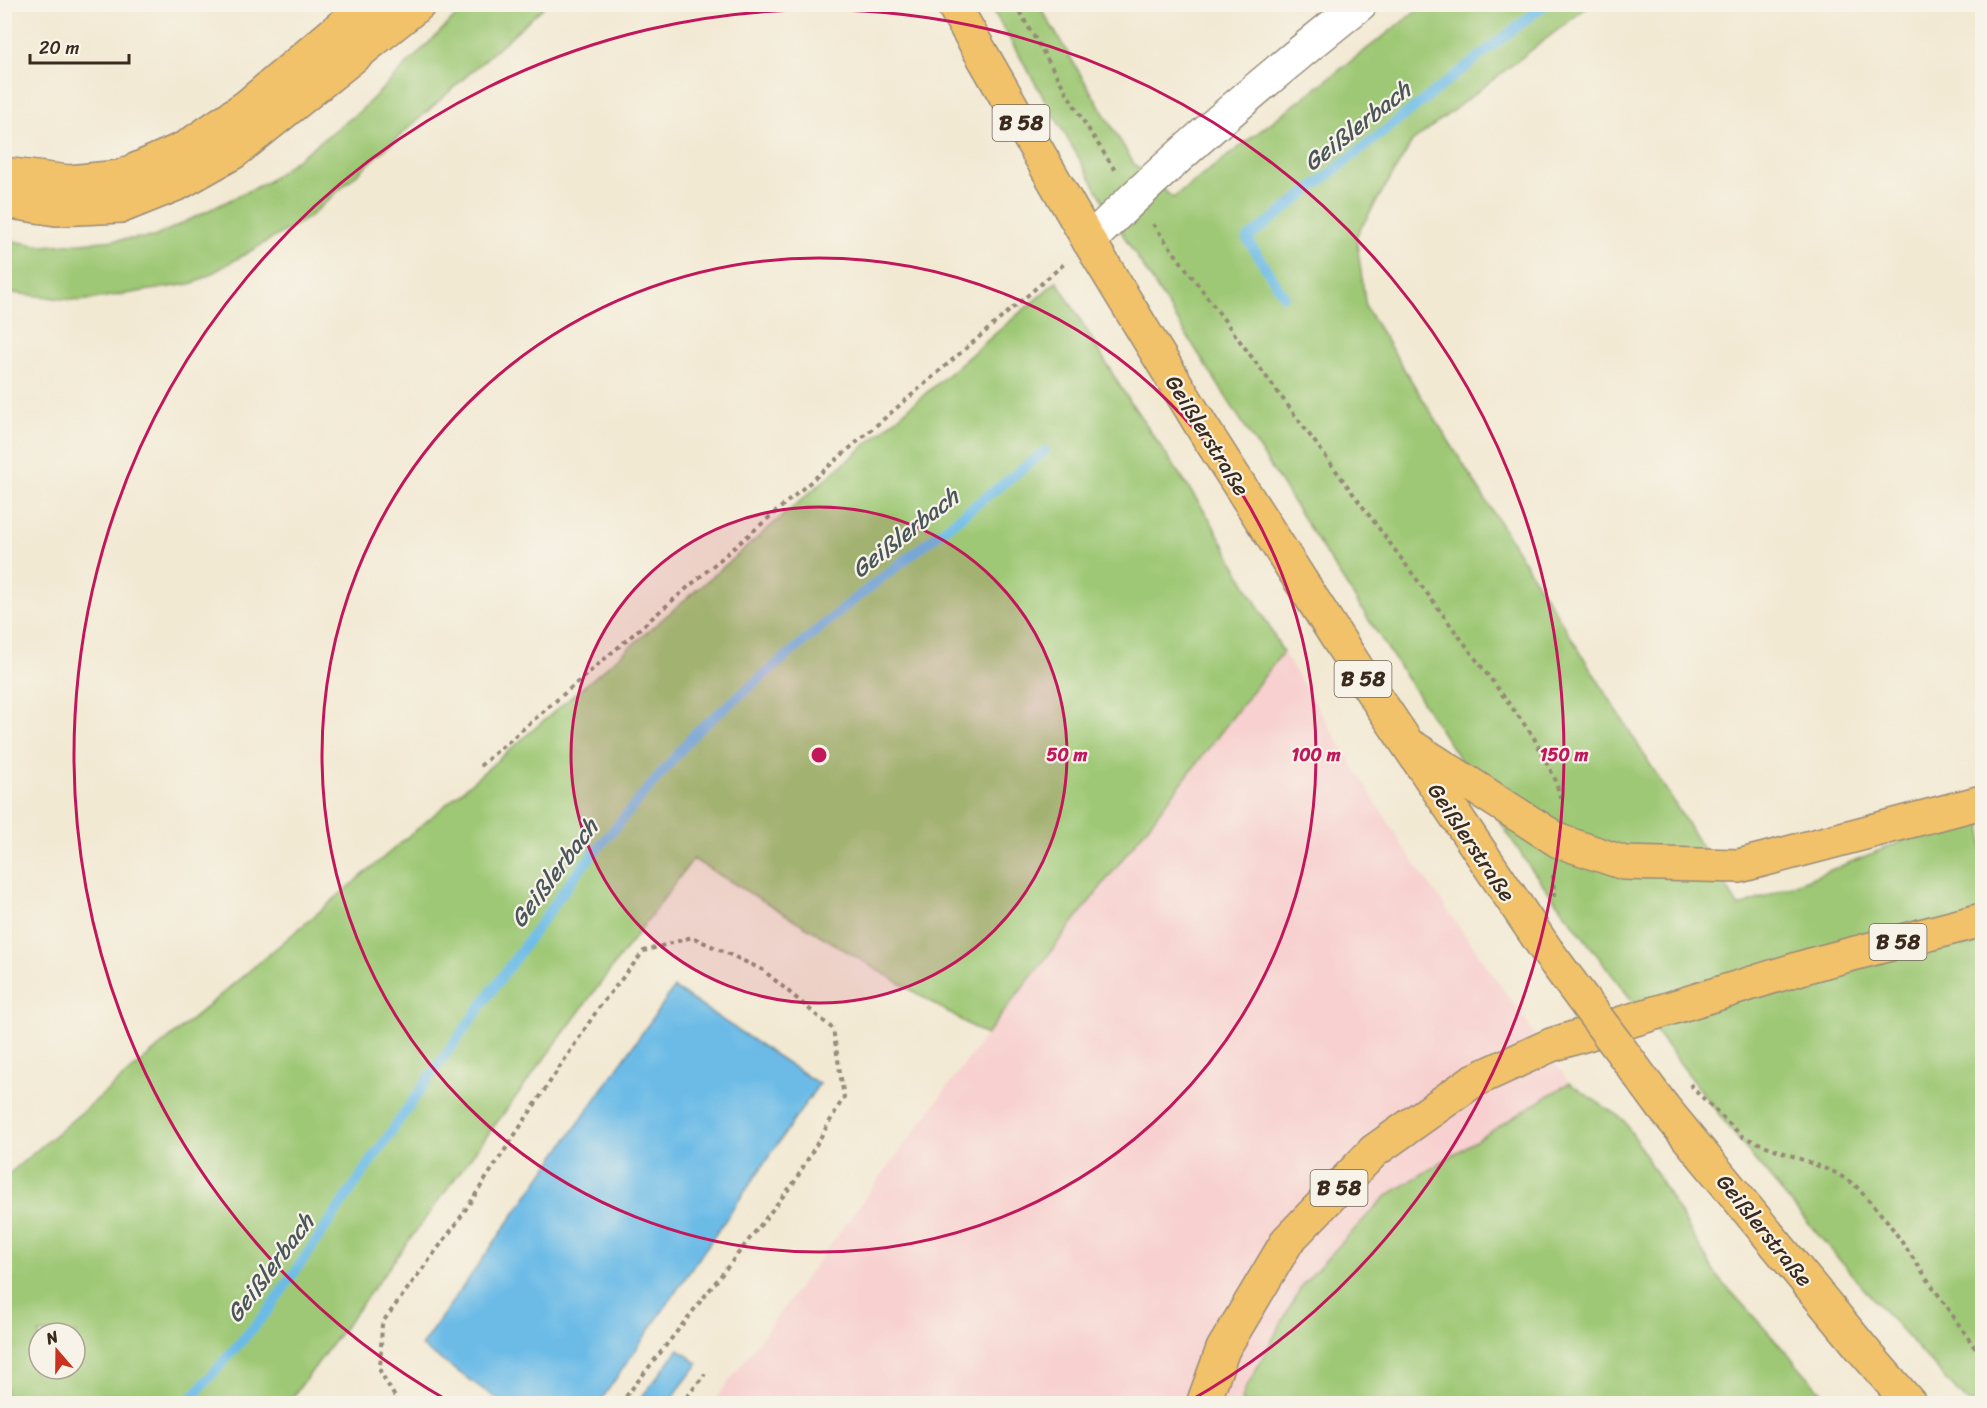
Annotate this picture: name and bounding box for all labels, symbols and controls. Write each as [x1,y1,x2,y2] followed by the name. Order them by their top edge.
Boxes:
[30,27,129,65] scale bar
[39,32,79,64] text: 20 m
[1294,69,1422,182] water label: Geißlerbach
[992,105,1050,141] road number: B 58
[1155,367,1261,504] street label: Geißlerstraße
[842,476,970,589] water label: Geißlerbach
[1334,661,1392,697] road number: B 58
[1047,739,1088,771] text: 50 m
[1292,739,1341,771] text: 100 m
[1540,739,1588,771] text: 150 m
[809,745,829,765] centre of rings
[1417,774,1526,910] street label: Geißlerstraße
[499,807,611,937] water label: Geißlerbach
[1870,924,1926,960] road number: B 58
[1706,1165,1823,1296] street label: Geißlerstraße
[1310,1170,1368,1206] road number: B 58
[215,1202,327,1332] water label: Geißlerbach
[27,1321,87,1381] north arrow
[41,1322,63,1353] text: N

